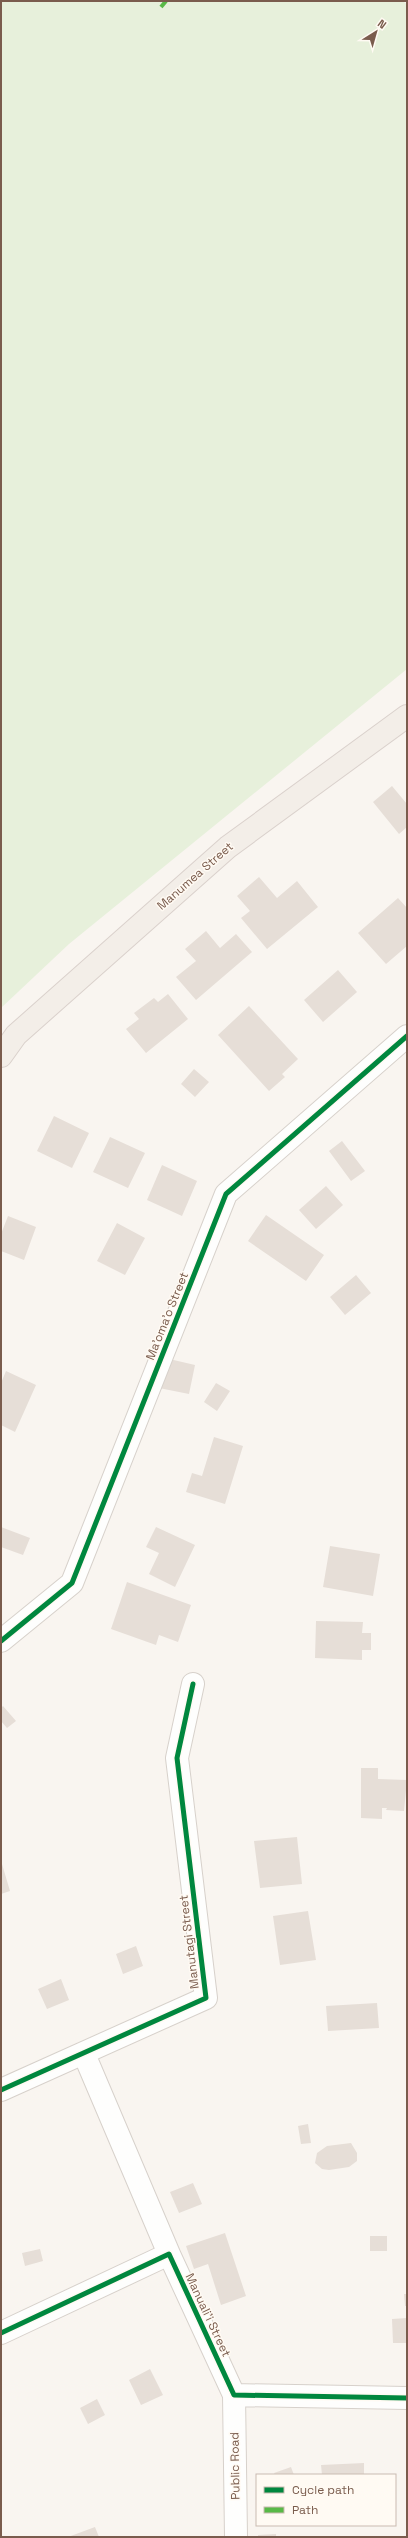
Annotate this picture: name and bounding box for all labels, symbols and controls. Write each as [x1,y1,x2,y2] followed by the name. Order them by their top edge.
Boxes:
[356,12,396,52] north arrow
[375,16,389,32] text: N
[154,838,236,914] street label: Manumea Street
[142,1270,192,1362] street label: Ma'oma'o Street
[175,1894,203,1990] street label: Manutagi Street
[182,2271,234,2359] street label: Manuali'i Street
[226,2432,244,2500] street label: Public Road
[256,2474,396,2526] legend
[292,2482,354,2498] text: Cycle path
[292,2502,318,2518] text: Path

